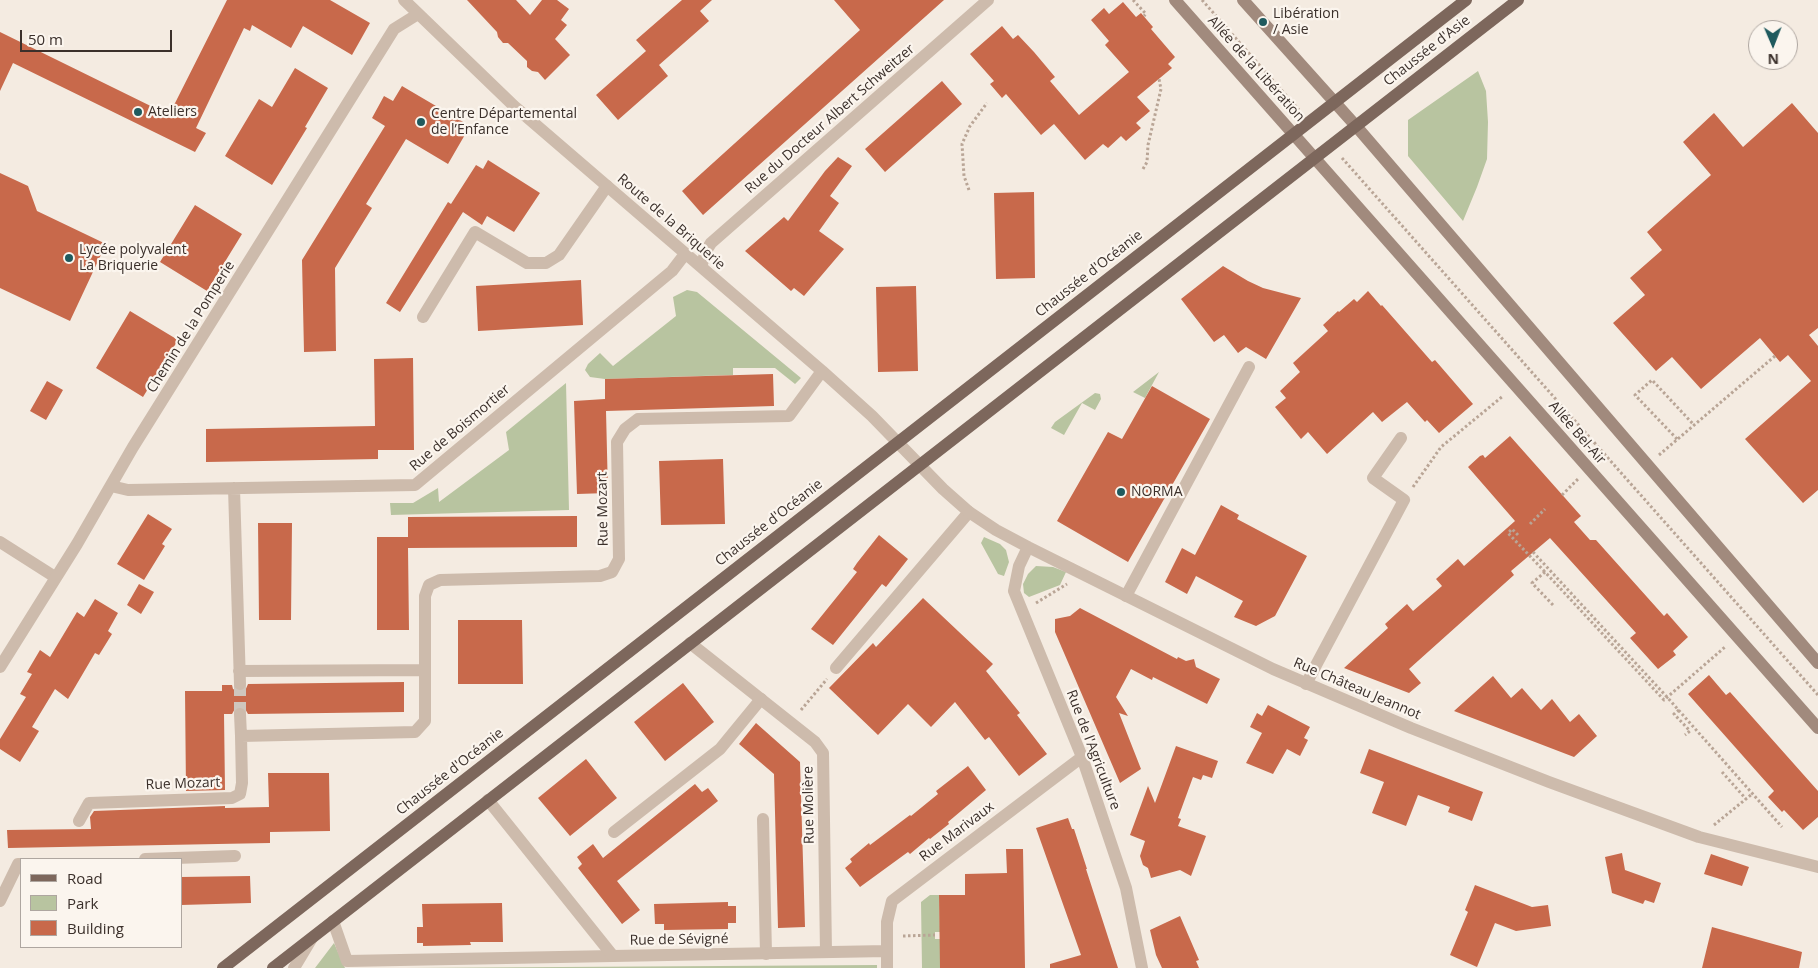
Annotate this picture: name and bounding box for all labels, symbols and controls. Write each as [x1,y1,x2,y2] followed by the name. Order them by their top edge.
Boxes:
[1273,6,1339,38] place label: Libération / Asie
[1380,12,1474,90] street label: Chaussée d'Asie
[1204,13,1308,125] street label: Allée de la Libération
[1257,16,1269,28] marker: Libération / Asie
[22,20,175,52] scale bar
[1748,20,1798,70] north arrow
[28,29,63,49] text: 50 m
[742,41,918,197] street label: Rue du Docteur Albert Schweitzer
[1767,50,1779,69] text: N
[148,104,197,120] place label: Ateliers
[132,106,144,118] marker: Ateliers
[431,106,577,138] place label: Centre Départemental de l’Enfance
[415,116,427,128] marker: Centre Départemental de l’Enfance
[614,171,728,273] street label: Route de la Briquerie
[1032,227,1146,321] street label: Chaussée d'Océanie
[79,242,187,274] place label: Lycée polyvalent La Briquerie
[63,252,75,264] marker: Lycée polyvalent La Briquerie
[144,258,238,396] street label: Chemin de la Pomperie
[406,381,514,475] street label: Rue de Boismortier
[1545,398,1609,468] street label: Allée Bel-Air
[594,471,612,547] street label: Rue Mozart
[712,476,826,570] street label: Chaussée d'Océanie
[1131,484,1183,500] place label: NORMA
[1115,486,1127,498] marker: NORMA
[1291,655,1423,723] street label: Rue Château Jeannot
[1062,688,1124,812] street label: Rue de l'Agriculture
[393,725,507,819] street label: Chaussée d'Océanie
[800,766,818,844] street label: Rue Molière
[145,774,221,794] street label: Rue Mozart
[916,798,998,866] street label: Rue Marivaux
[20,858,182,948] legend
[67,868,103,888] text: Road
[67,893,98,913] text: Park
[67,918,124,938] text: Building
[629,931,729,949] street label: Rue de Sévigné

